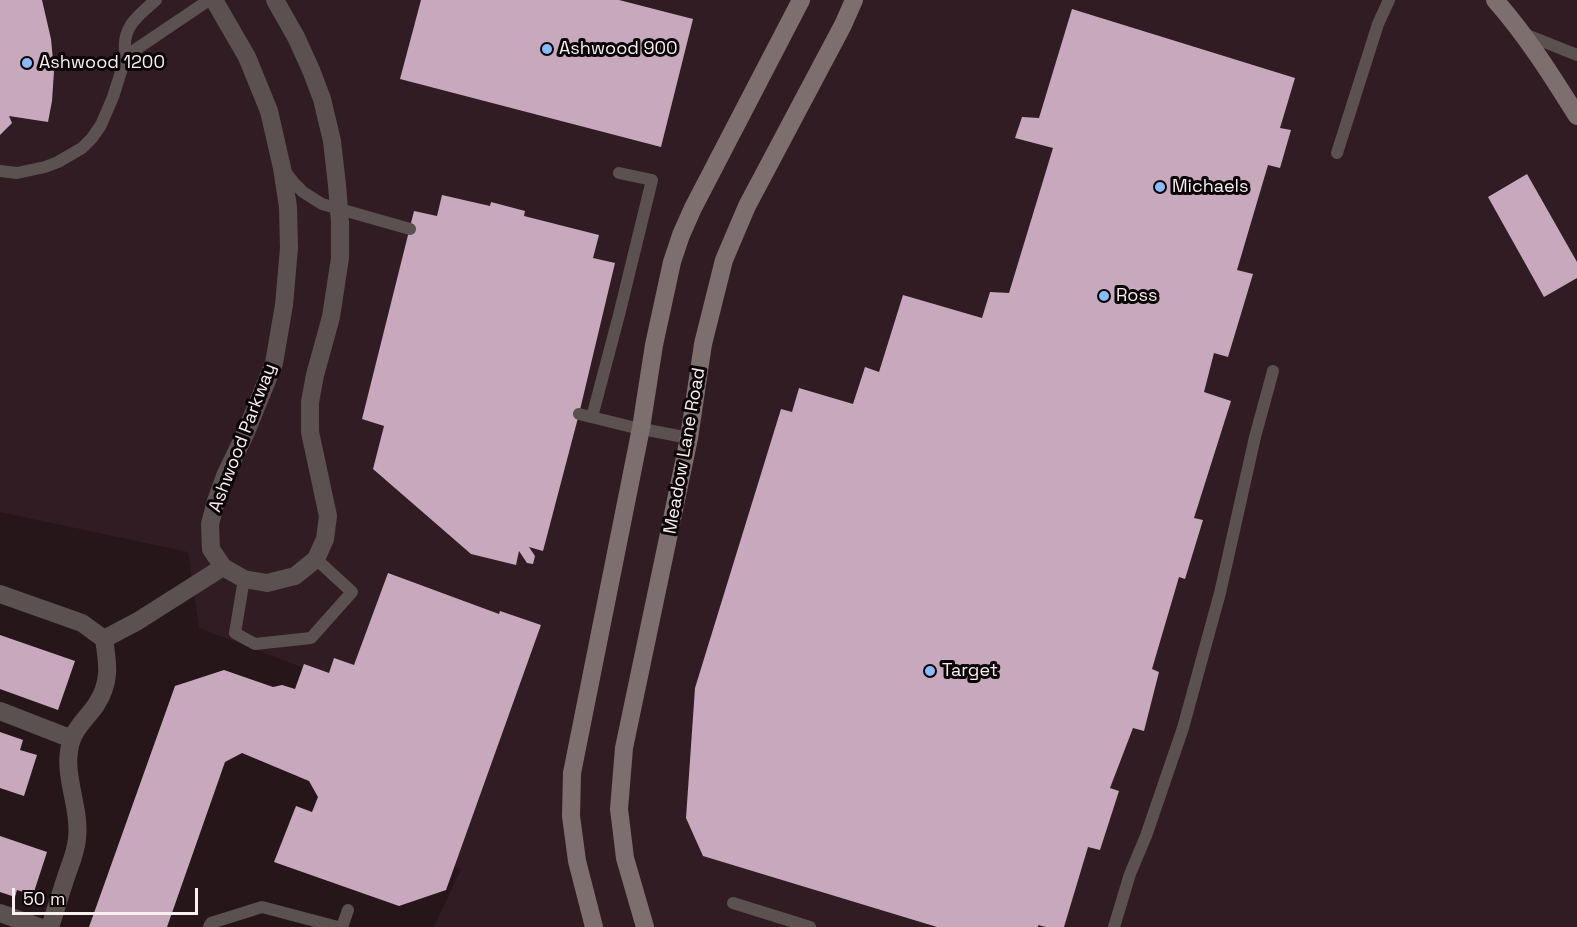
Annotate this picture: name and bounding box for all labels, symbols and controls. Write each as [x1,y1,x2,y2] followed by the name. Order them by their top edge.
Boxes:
[559,38,678,60] place label: Ashwood 900
[540,42,554,56] marker: Ashwood 900
[39,52,165,74] place label: Ashwood 1200
[20,56,34,70] marker: Ashwood 1200
[1172,176,1248,198] place label: Michaels
[1153,180,1167,194] marker: Michaels
[1116,285,1157,307] place label: Ross
[1097,289,1111,303] marker: Ross
[205,361,281,515] street label: Ashwood Parkway
[660,366,710,536] street label: Meadow Lane Road
[942,660,998,682] place label: Target
[923,664,937,678] marker: Target
[15,876,201,914] scale bar
[23,887,65,910] text: 50 m

